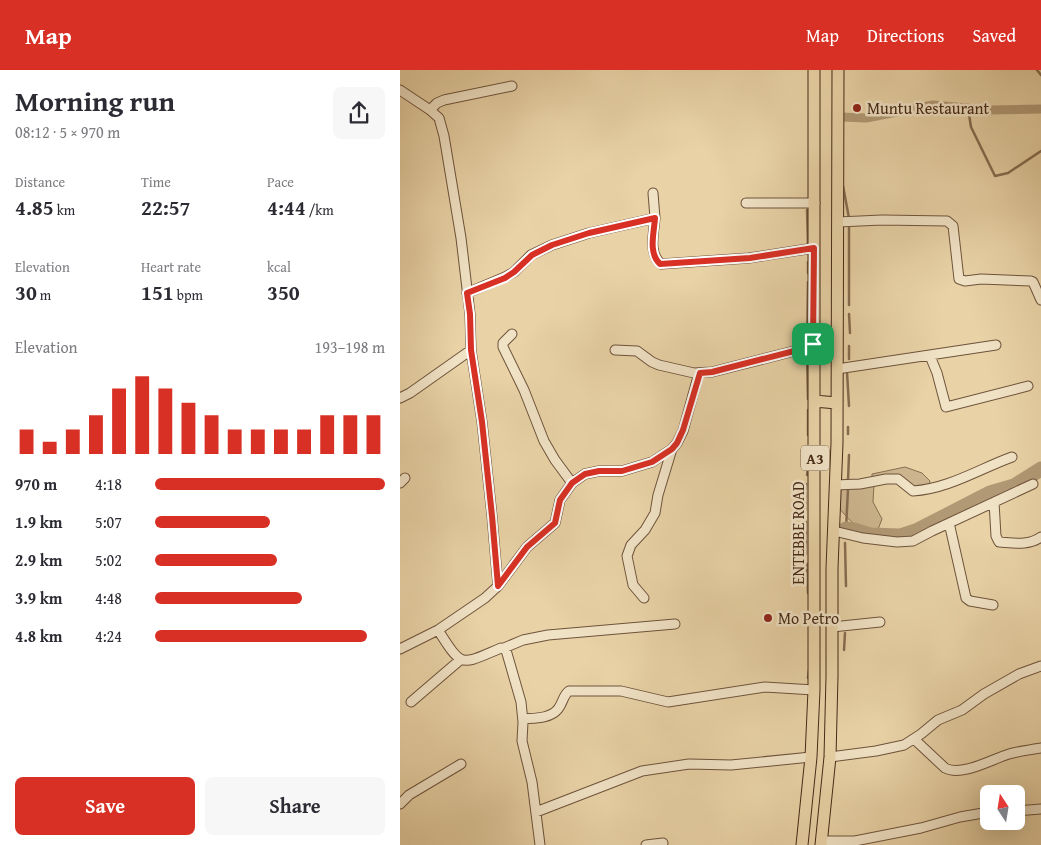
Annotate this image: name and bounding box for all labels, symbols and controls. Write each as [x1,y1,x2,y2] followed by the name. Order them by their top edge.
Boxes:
[25,18,72,53] text: Map
[806,22,839,49] text: Map
[867,22,944,49] text: Directions
[972,22,1016,49] text: Saved
[15,80,175,121] text: Morning run
[333,87,385,139] button: share
[867,96,990,120] place label: Muntu Restaurant
[851,102,863,114] marker: Muntu Restaurant
[15,120,120,144] text: 08:12 · 5 × 970 m
[15,172,65,192] text: Distance
[141,172,171,192] text: Time
[267,172,294,192] text: Pace
[15,192,54,223] text: 4.85
[141,192,190,223] text: 22:57
[267,192,306,223] text: 4:44
[54,200,75,220] text: km
[306,200,334,220] text: /km
[15,257,70,277] text: Elevation
[141,257,201,277] text: Heart rate
[267,257,291,277] text: kcal
[15,277,37,308] text: 30
[141,277,174,308] text: 151
[267,277,300,308] text: 350
[37,285,51,305] text: m
[174,285,203,305] text: bpm
[792,323,834,365] pin
[799,330,827,358] icon: arrive
[15,335,78,359] text: Elevation
[315,335,385,359] text: 193–198 m
[801,446,829,470] road number: A3
[15,472,57,496] text: 970 m
[95,472,122,496] text: 4:18
[786,481,810,585] street label: ENTEBBE ROAD
[15,510,62,534] text: 1.9 km
[95,510,122,534] text: 5:07
[15,548,62,572] text: 2.9 km
[95,548,122,572] text: 5:02
[15,586,62,610] text: 3.9 km
[95,586,122,610] text: 4:48
[778,606,839,630] place label: Mo Petro
[762,612,774,624] marker: Mo Petro
[15,624,62,648] text: 4.8 km
[95,624,122,648] text: 4:24
[15,777,195,835] button: Save
[205,777,385,835] button: Share
[980,785,1025,830] north arrow
[980,785,1025,830] map controls

